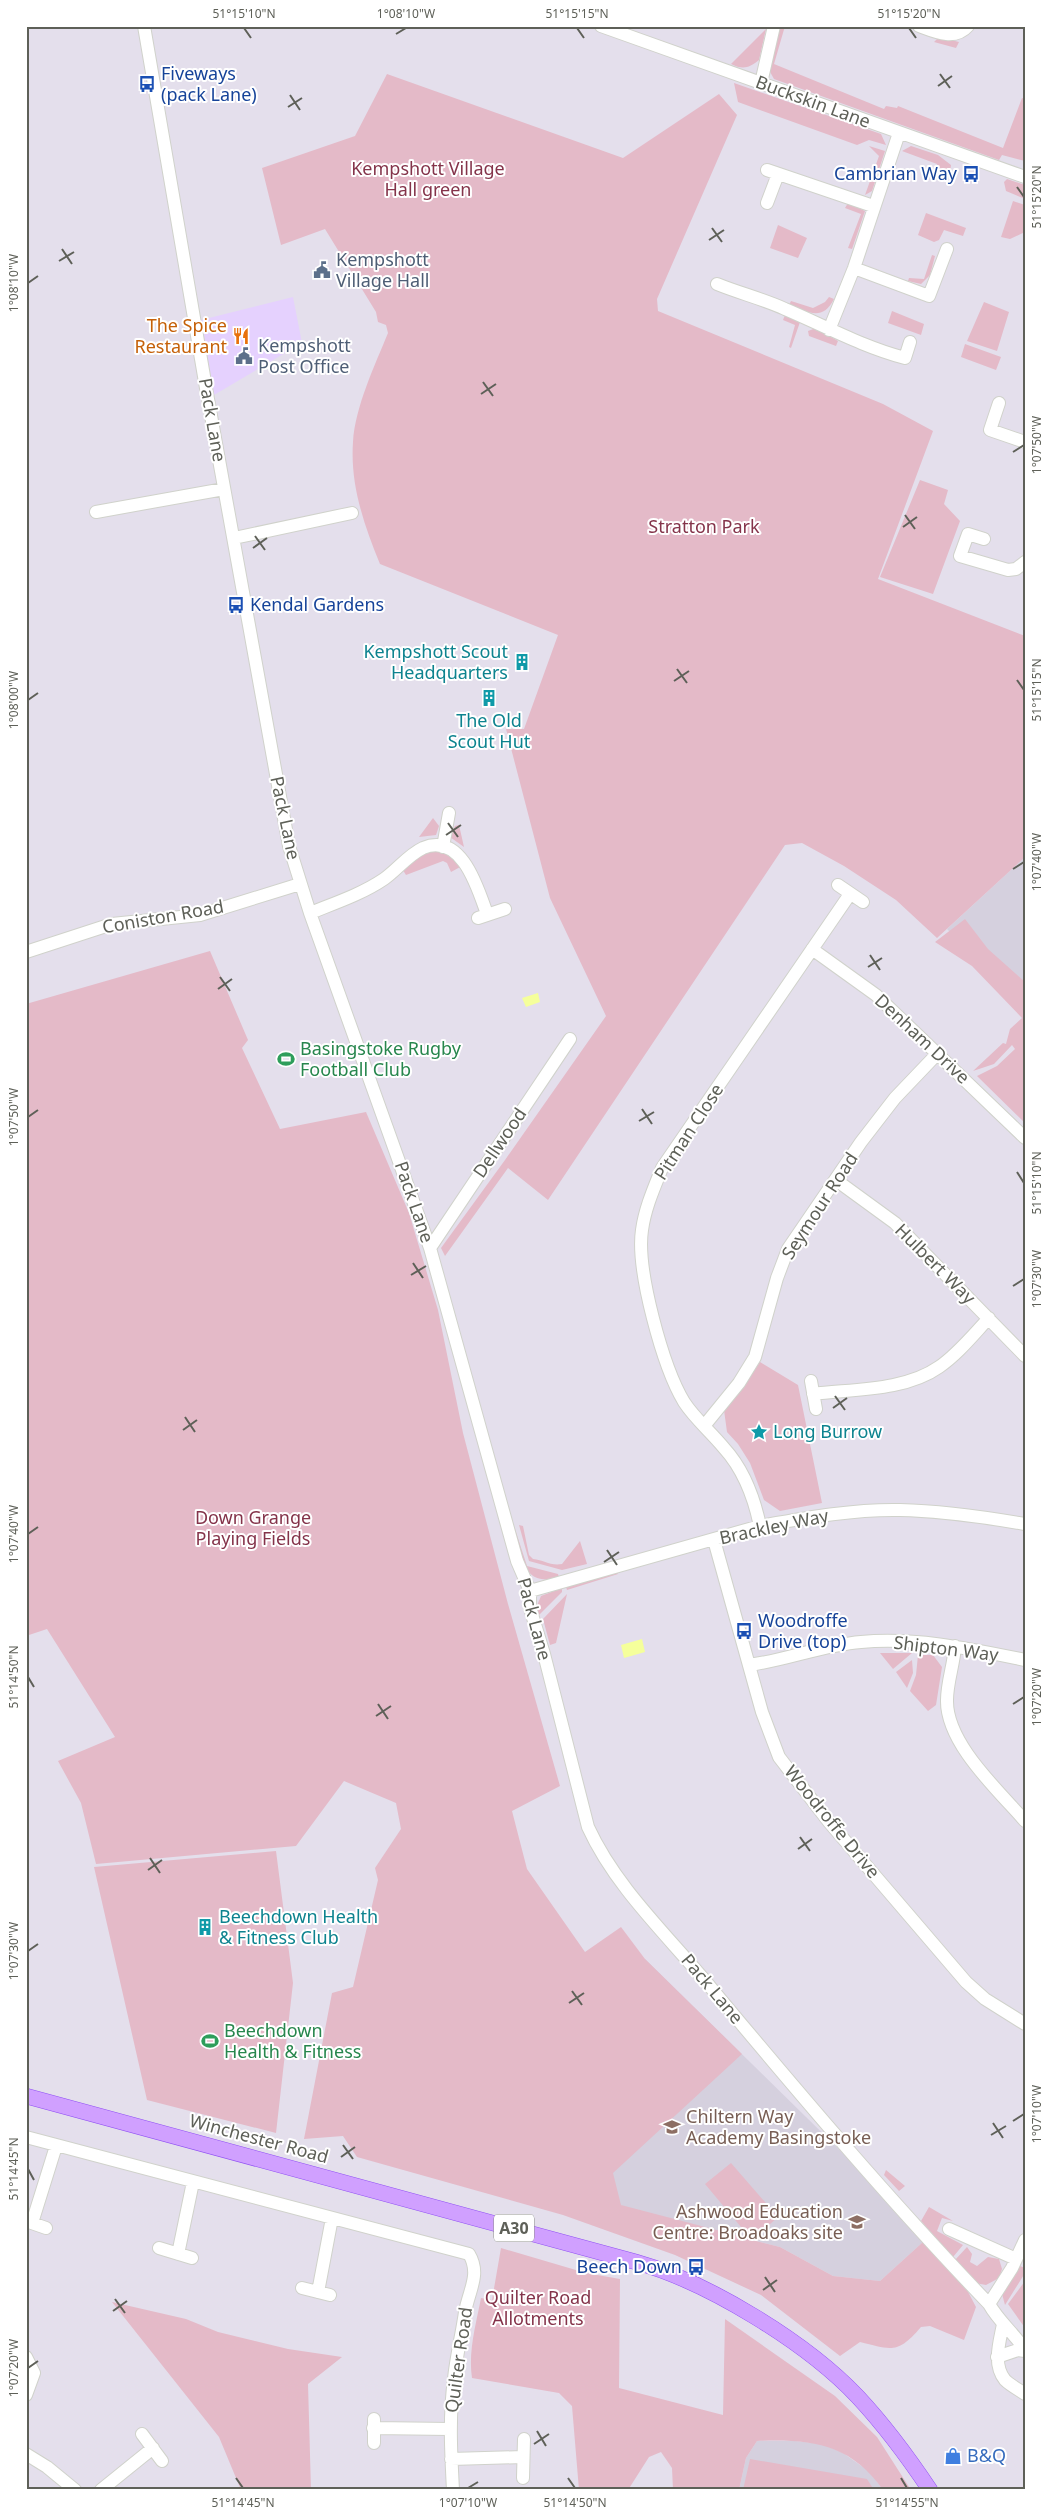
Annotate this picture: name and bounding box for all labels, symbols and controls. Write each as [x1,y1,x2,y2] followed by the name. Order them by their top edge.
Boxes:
[212,5,276,22] text: 51°15'10"N
[377,5,435,22] text: 1°08'10"W
[545,5,609,22] text: 51°15'15"N
[877,5,941,22] text: 51°15'20"N
[161,61,257,106] place label: Fiveways (pack Lane)
[753,69,874,133] street label: Buckskin Lane
[137,74,157,94] bus stop icon: Fiveways (pack Lane)
[351,156,505,201] park label: Kempshott Village Hall green
[834,161,958,185] place label: Cambrian Way
[961,164,981,184] bus stop icon: Cambrian Way
[1028,165,1045,229] text: 51°15'20"N
[336,247,429,292] place label: Kempshott Village Hall
[5,254,22,312] text: 1°08'10"W
[312,260,332,280] public building icon: Kempshott Village Hall
[135,313,228,358] place label: The Spice Restaurant
[231,326,251,346] restaurant icon: The Spice Restaurant
[258,333,351,378] place label: Kempshott Post Office
[234,346,254,366] public building icon: Kempshott Post Office
[194,376,232,464] street label: Pack Lane
[1028,416,1045,474] text: 1°07'50"W
[648,514,760,538] park label: Stratton Park
[250,592,384,616] place label: Kendal Gardens
[226,595,246,615] bus stop icon: Kendal Gardens
[363,639,508,684] place label: Kempshott Scout Headquarters
[512,652,532,672] building icon: Kempshott Scout Headquarters
[1028,658,1045,722] text: 51°15'15"N
[5,671,22,729] text: 1°08'00"W
[479,688,499,708] building icon: The Old Scout Hut
[448,708,531,753] place label: The Old Scout Hut
[265,774,307,862] street label: Pack Lane
[1028,833,1045,891] text: 1°07'40"W
[100,894,226,939] street label: Coniston Road
[870,988,975,1089] street label: Denham Drive
[300,1036,462,1081] place label: Basingstoke Rugby Football Club
[276,1049,296,1069] sports icon: Basingstoke Rugby Football Club
[648,1079,728,1184] street label: Pitman Close
[5,1088,22,1146] text: 1°07'50"W
[467,1103,531,1182] street label: Dellwood
[776,1147,863,1264] street label: Seymour Road
[1028,1151,1045,1215] text: 51°15'10"N
[390,1158,440,1246] street label: Pack Lane
[890,1218,982,1309] street label: Hulbert Way
[1028,1250,1045,1308] text: 1°07'30"W
[773,1419,882,1443] place label: Long Burrow
[749,1422,769,1442] place icon: Long Burrow
[717,1503,831,1549] street label: Brackley Way
[5,1505,22,1563] text: 1°07'40"W
[195,1505,311,1550] park label: Down Grange Playing Fields
[512,1575,558,1663] street label: Pack Lane
[758,1608,848,1653] place label: Woodroffe Drive (top)
[734,1621,754,1641] bus stop icon: Woodroffe Drive (top)
[892,1630,1001,1666] street label: Shipton Way
[5,1645,22,1709] text: 51°14'50"N
[1028,1668,1045,1726] text: 1°07'20"W
[780,1760,886,1883] street label: Woodroffe Drive
[219,1904,378,1949] place label: Beechdown Health & Fitness Club
[195,1917,215,1937] building icon: Beechdown Health & Fitness Club
[5,1922,22,1980] text: 1°07'30"W
[676,1948,749,2029] street label: Pack Lane
[224,2018,361,2063] place label: Beechdown Health & Fitness
[200,2031,220,2051] sports icon: Beechdown Health & Fitness
[1028,2085,1045,2143] text: 1°07'10"W
[686,2104,871,2149] place label: Chiltern Way Academy Basingstoke
[187,2108,331,2168] street label: Winchester Road
[662,2117,682,2137] school or university icon: Chiltern Way Academy Basingstoke
[5,2137,22,2201] text: 51°14'45"N
[652,2199,843,2244] place label: Ashwood Education Centre: Broadoaks site
[847,2212,867,2232] school or university icon: Ashwood Education Centre: Broadoaks site
[494,2214,534,2242] road number: A30
[577,2254,682,2278] place label: Beech Down
[686,2257,706,2277] bus stop icon: Beech Down
[485,2285,591,2330] park label: Quilter Road Allotments
[439,2305,477,2414] street label: Quilter Road
[5,2339,22,2397] text: 1°07'20"W
[967,2443,1006,2467] place label: B&Q
[943,2446,963,2466] shop icon: B&Q
[211,2494,275,2511] text: 51°14'45"N
[439,2494,497,2511] text: 1°07'10"W
[543,2494,607,2511] text: 51°14'50"N
[875,2494,939,2511] text: 51°14'55"N

